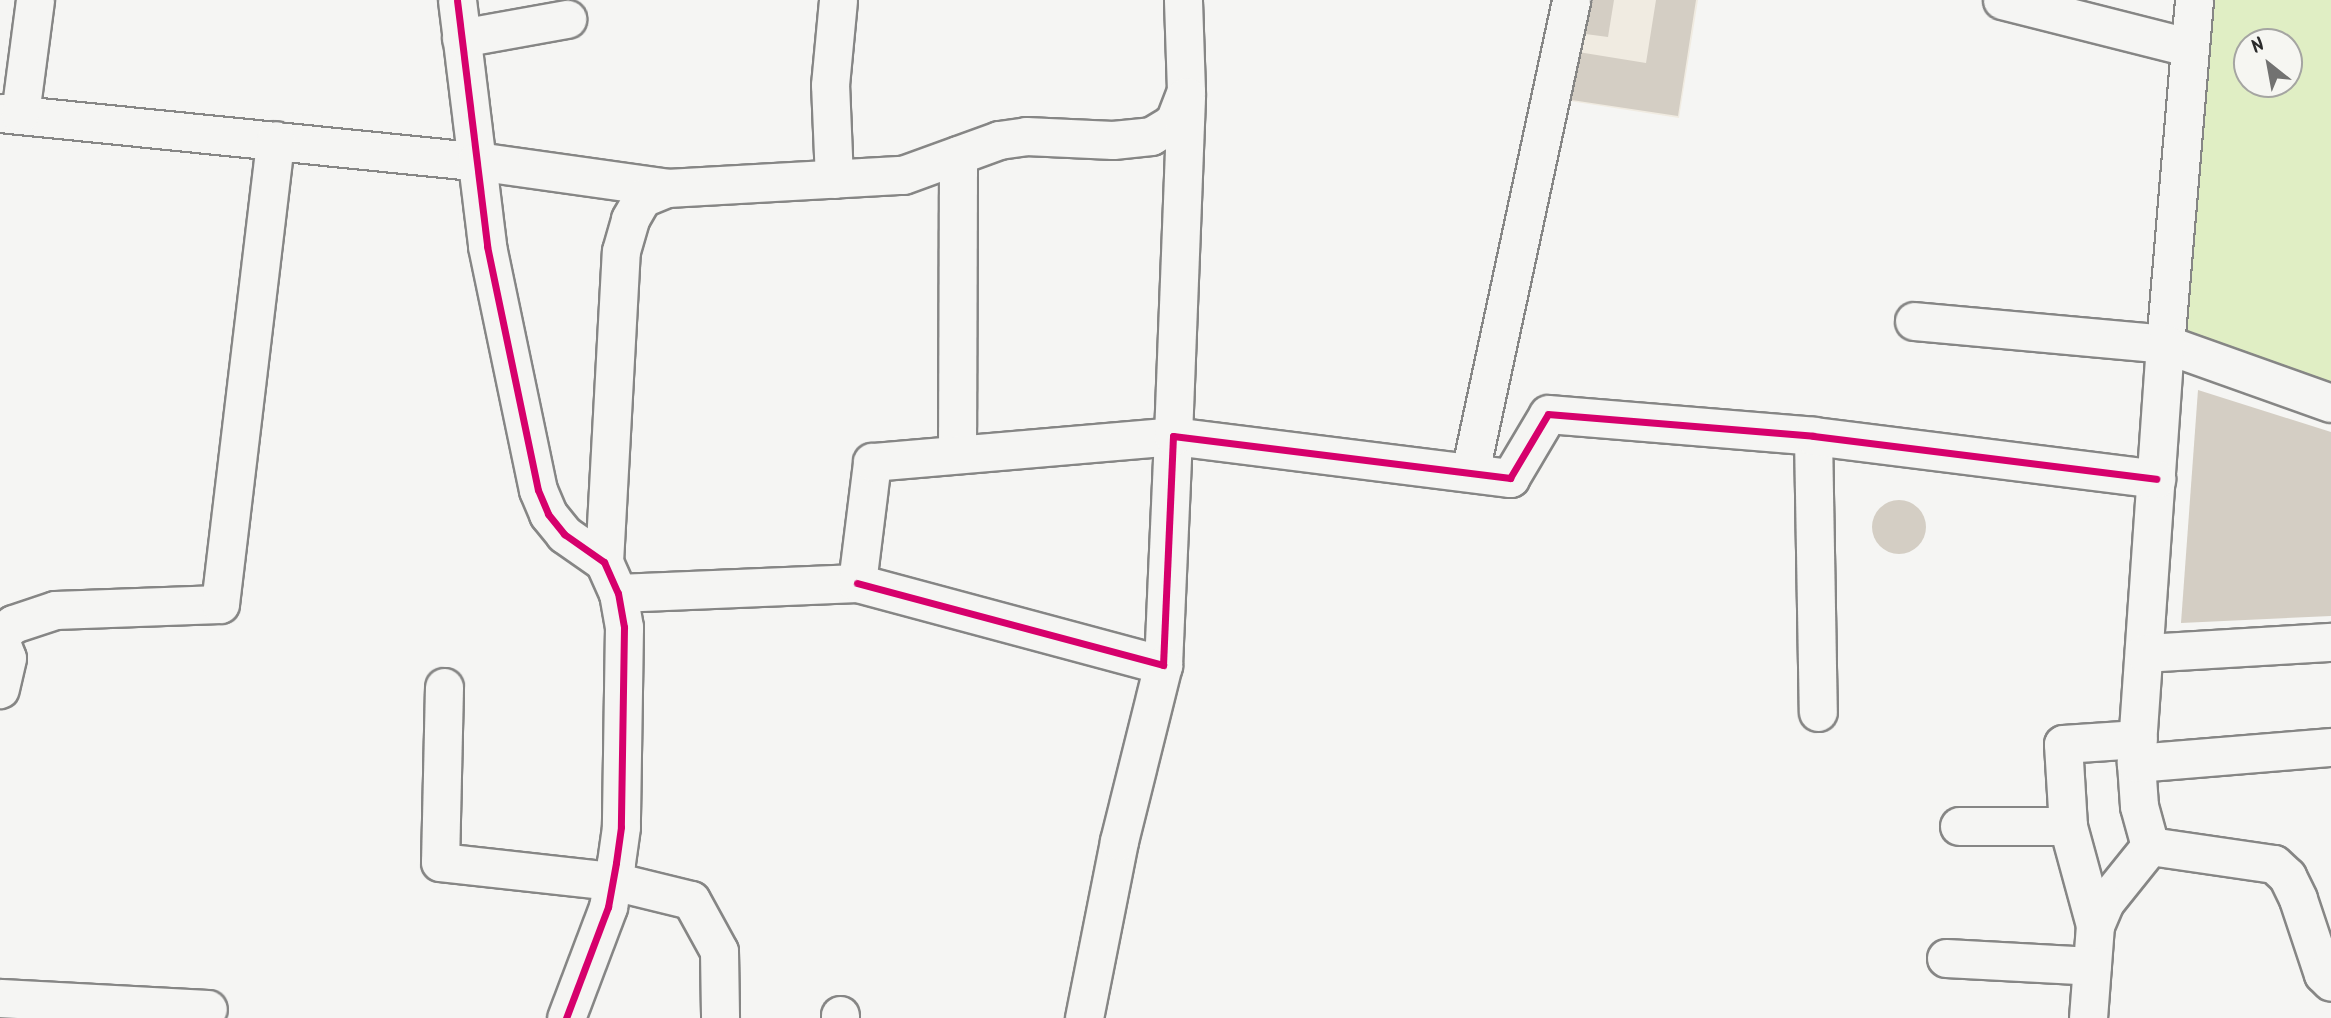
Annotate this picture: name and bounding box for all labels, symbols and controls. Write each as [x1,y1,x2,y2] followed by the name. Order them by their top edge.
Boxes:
[2233,28,2303,98] north arrow
[2245,31,2271,63] text: N

